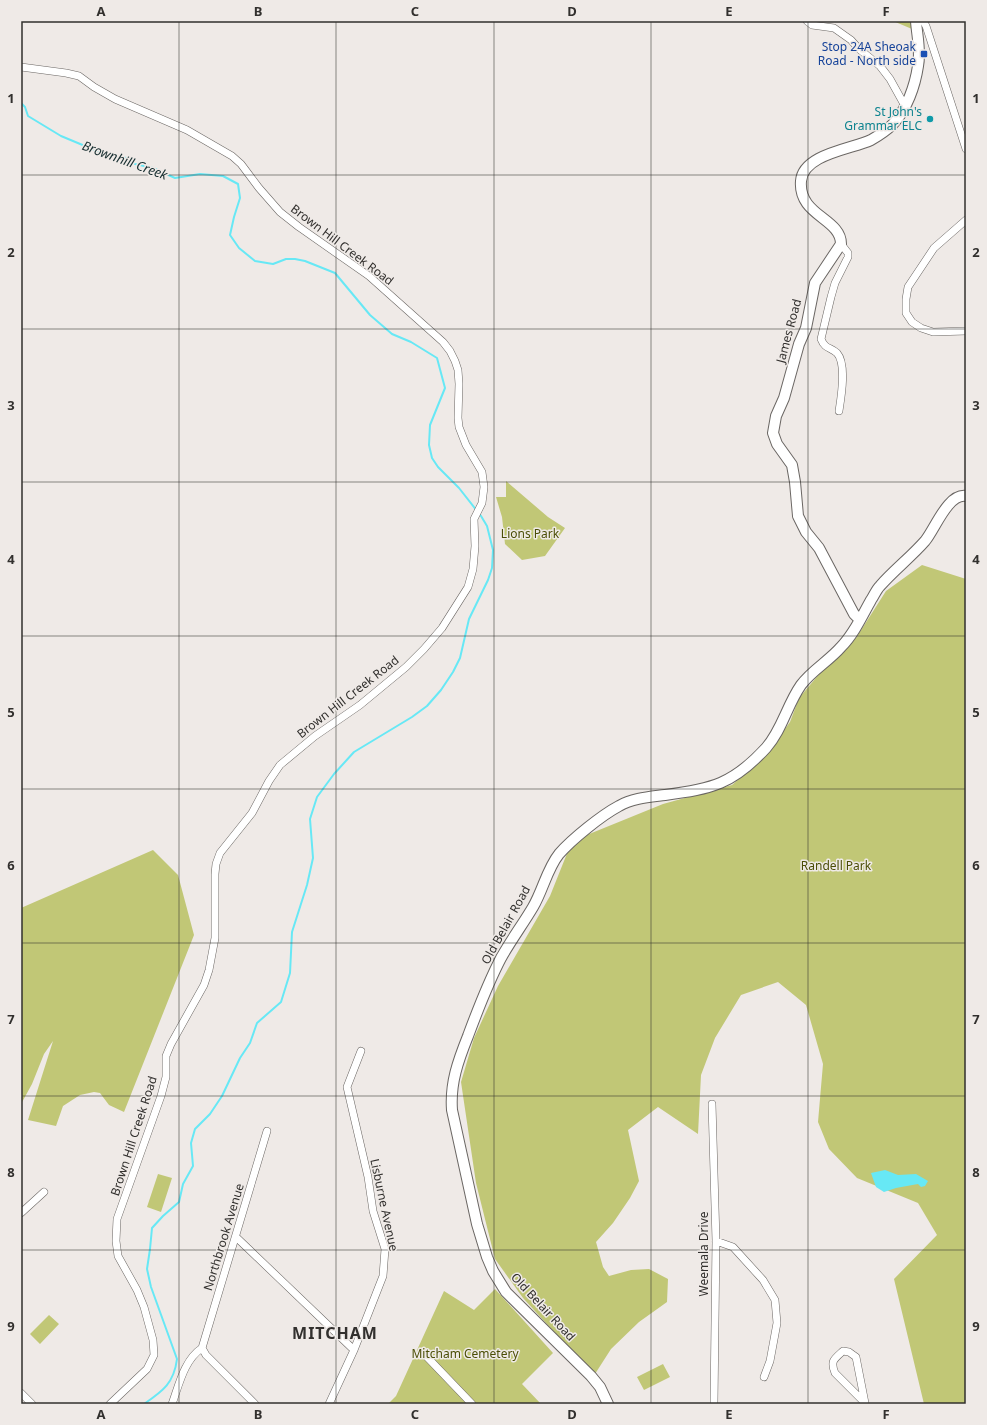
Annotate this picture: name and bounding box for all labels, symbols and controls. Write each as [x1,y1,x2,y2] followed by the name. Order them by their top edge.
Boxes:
[97,2,106,20] text: A
[254,2,262,20] text: B
[411,2,419,20] text: C
[567,2,577,20] text: D
[725,2,733,20] text: E
[882,2,890,20] text: F
[818,38,917,69] place label: Stop 24A Sheoak Road - North side
[919,49,929,59] marker: Stop 24A Sheoak Road - North side
[7,89,15,107] text: 1
[972,89,980,107] text: 1
[844,103,922,134] place label: St John's Grammar ELC
[925,114,935,124] marker: St John's Grammar ELC
[80,136,171,184] water label: Brownhill Creek
[287,200,397,289] street label: Brown Hill Creek Road
[7,243,15,261] text: 2
[972,243,980,261] text: 2
[772,297,805,366] street label: James Road
[7,396,15,414] text: 3
[972,396,980,414] text: 3
[501,525,560,542] park label: Lions Park
[7,550,15,568] text: 4
[972,550,980,568] text: 4
[293,651,402,742] street label: Brown Hill Creek Road
[7,703,15,721] text: 5
[972,703,980,721] text: 5
[7,856,15,874] text: 6
[972,856,980,874] text: 6
[801,857,872,874] park label: Randell Park
[477,882,534,967] street label: Old Belair Road
[7,1010,15,1028] text: 7
[972,1010,980,1028] text: 7
[106,1074,161,1198] street label: Brown Hill Creek Road
[366,1157,403,1253] street label: Lisburne Avenue
[7,1163,15,1181] text: 8
[972,1163,980,1181] text: 8
[199,1181,248,1293] street label: Northbrook Avenue
[695,1211,712,1297] street label: Weemala Drive
[507,1269,579,1344] street label: Old Belair Road
[7,1317,15,1335] text: 9
[972,1317,980,1335] text: 9
[292,1322,378,1344] district label: MITCHAM
[411,1345,519,1362] park label: Mitcham Cemetery
[97,1405,106,1423] text: A
[254,1405,262,1423] text: B
[411,1405,419,1423] text: C
[567,1405,577,1423] text: D
[725,1405,733,1423] text: E
[882,1405,890,1423] text: F

